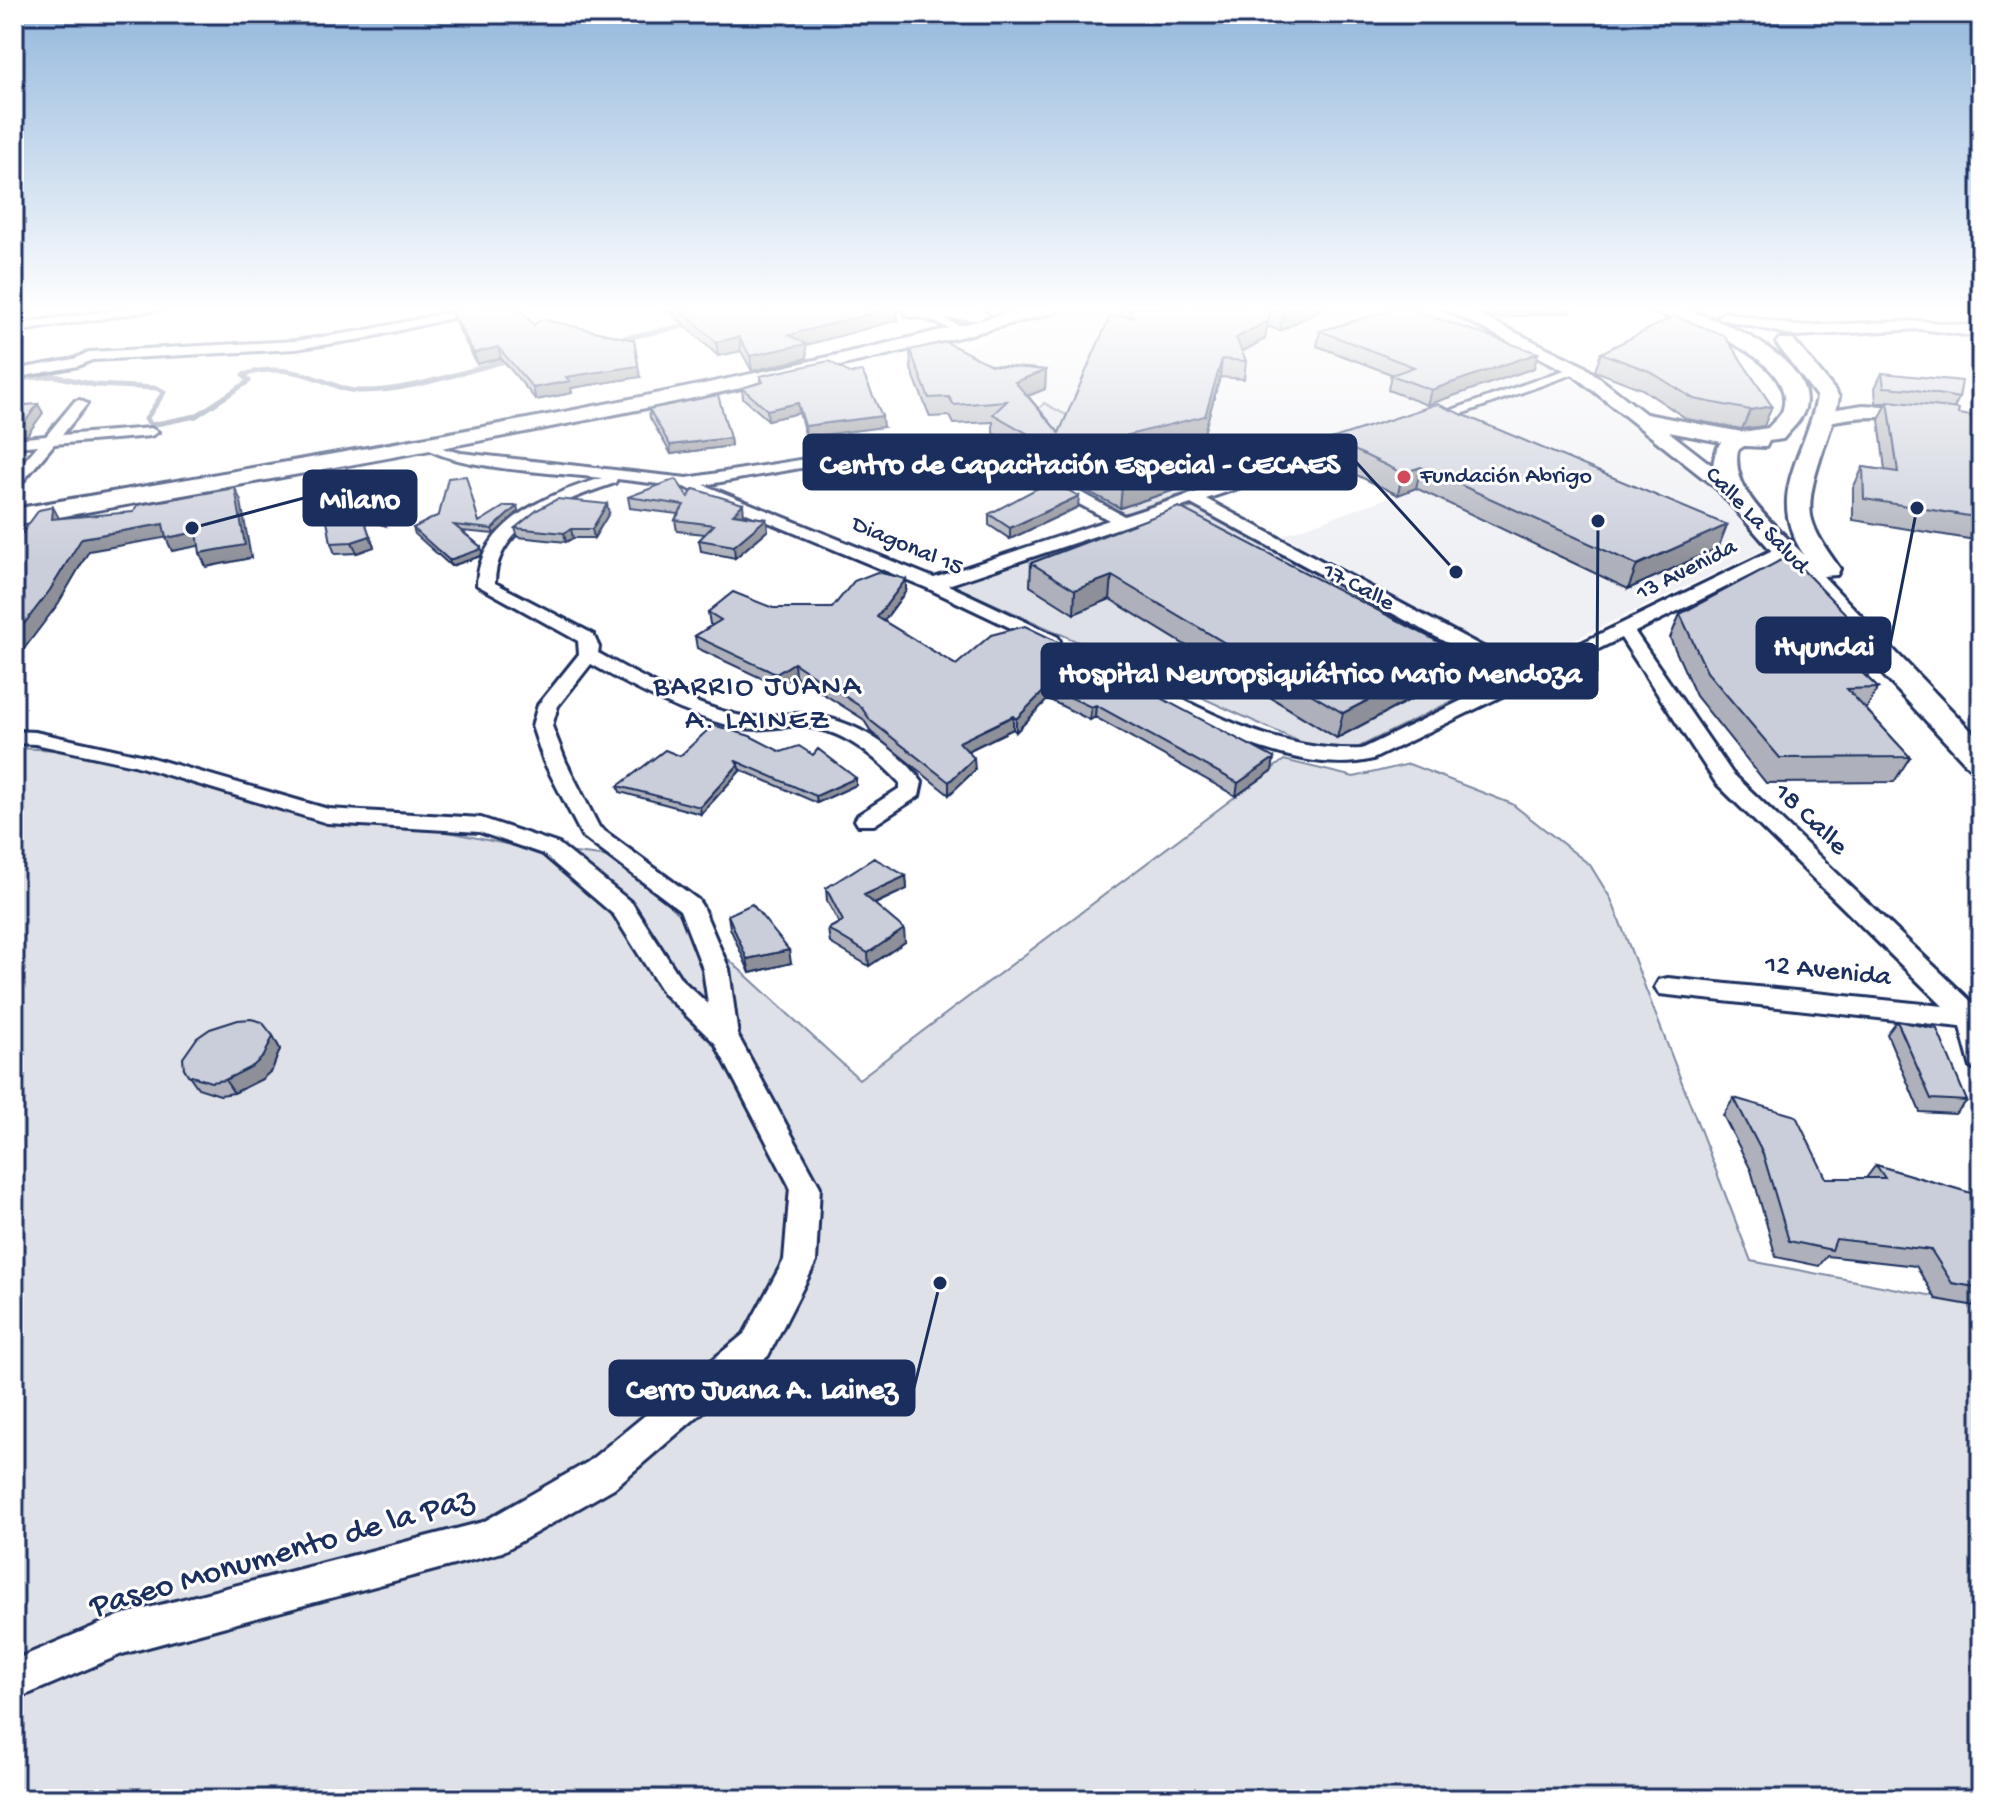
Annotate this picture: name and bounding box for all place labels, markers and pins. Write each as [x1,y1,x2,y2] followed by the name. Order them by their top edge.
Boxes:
[804,435,1356,489] callout: Centro de Capacitación Especial - CECAES
[1419,463,1592,492] place label: Fundación Abrigo
[1395,468,1413,486] marker: Fundación Abrigo
[304,471,416,525] callout: Milano
[1757,618,1890,672] callout: Hyundai
[1042,644,1597,698] callout: Hospital Neuropsiquiátrico Mario Mendoza
[610,1361,914,1415] callout: Cerro Juana A. Lainez

